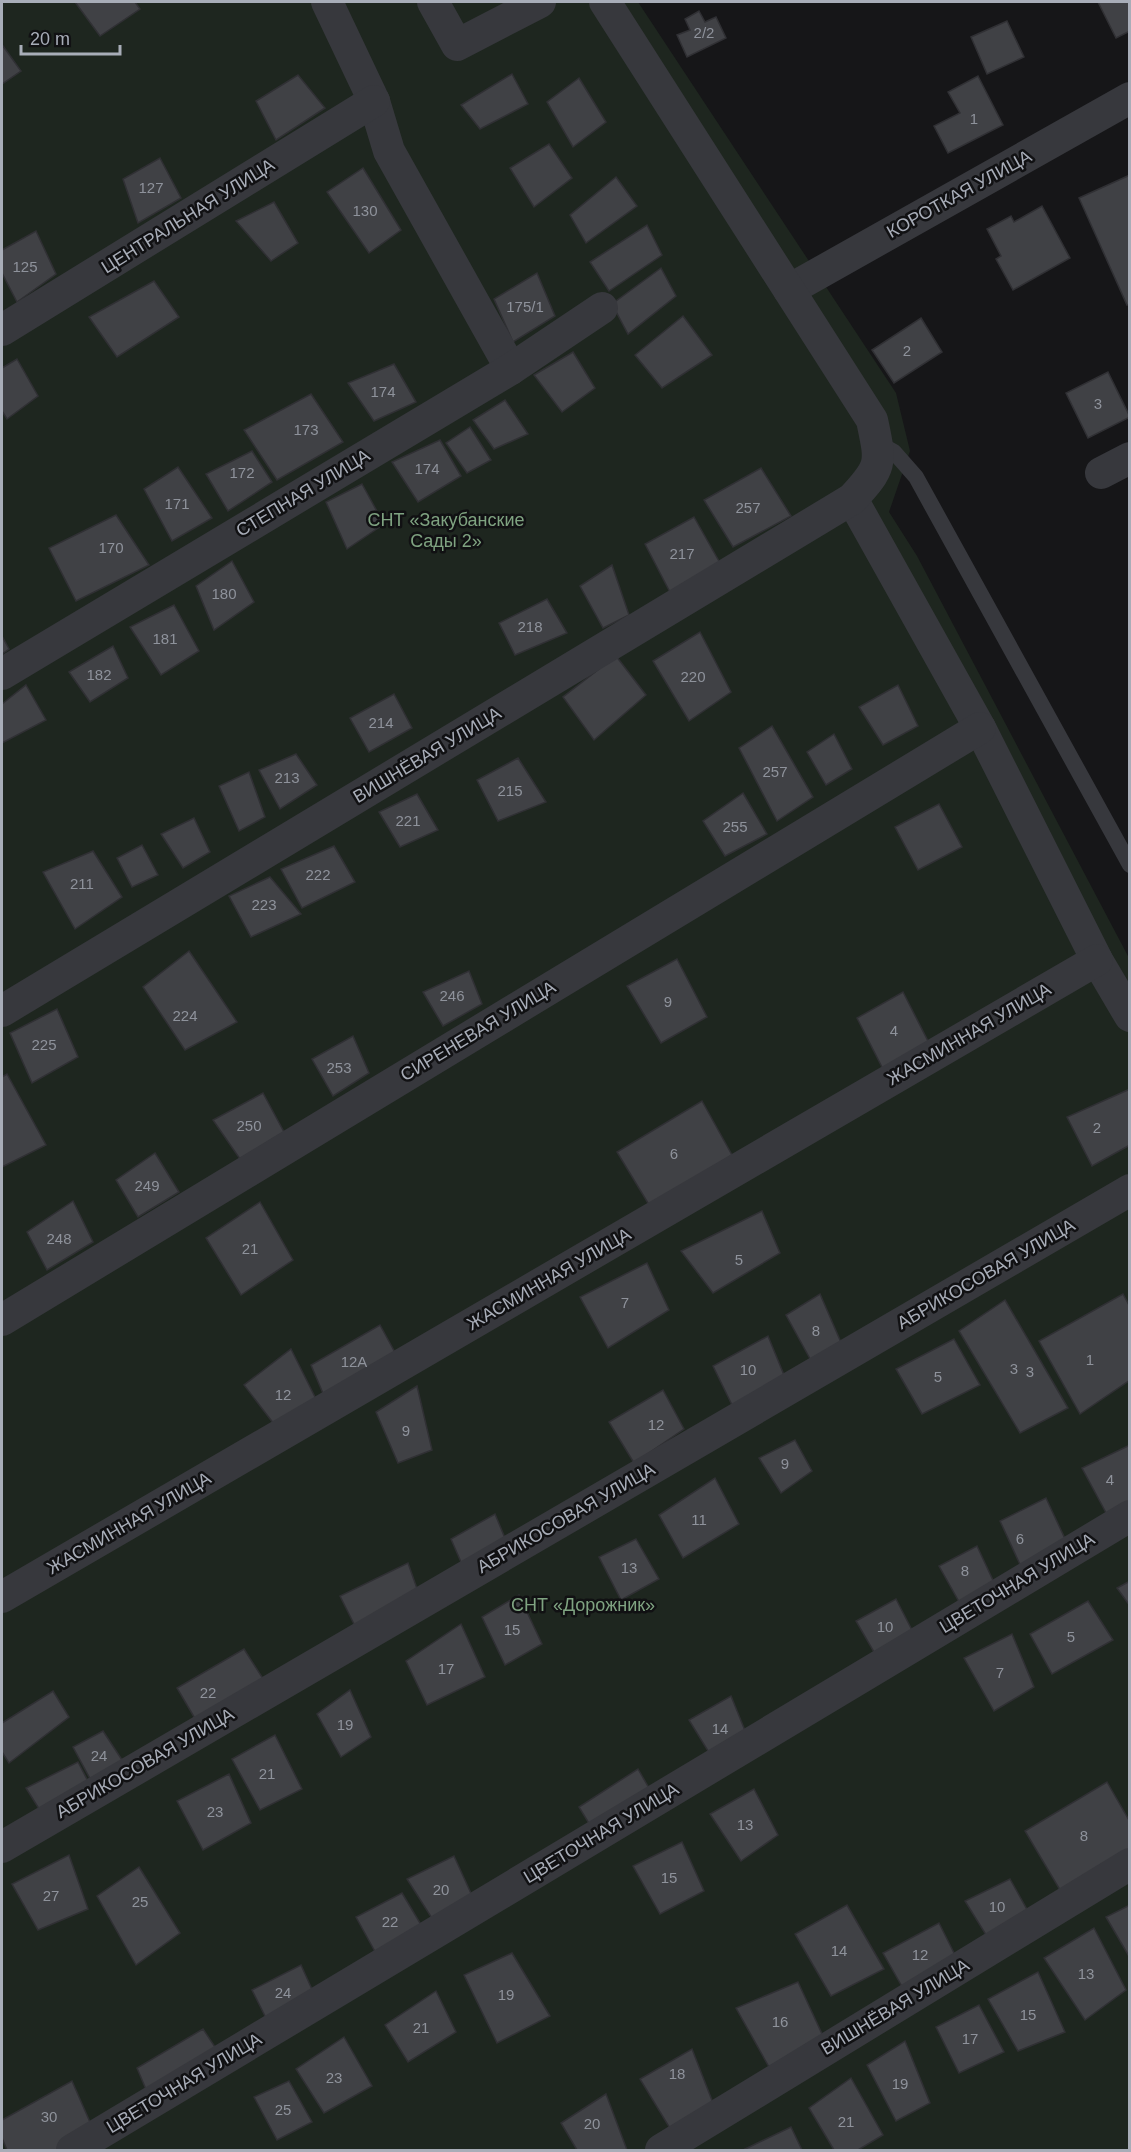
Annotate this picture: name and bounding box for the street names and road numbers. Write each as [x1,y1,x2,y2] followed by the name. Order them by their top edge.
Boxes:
[883,146,1035,242] street label: КОРОТКАЯ УЛИЦА
[98,155,278,277] street label: ЦЕНТРАЛЬНАЯ УЛИЦА
[233,445,373,541] street label: СТЕПНАЯ УЛИЦА
[350,703,504,807] street label: ВИШНЁВАЯ УЛИЦА
[397,977,559,1085] street label: СИРЕНЕВАЯ УЛИЦА
[884,979,1054,1089] street label: ЖАСМИННАЯ УЛИЦА
[894,1215,1078,1333] street label: АБРИКОСОВАЯ УЛИЦА
[464,1224,634,1334] street label: ЖАСМИННАЯ УЛИЦА
[474,1459,658,1577] street label: АБРИКОСОВАЯ УЛИЦА
[44,1468,214,1578] street label: ЖАСМИННАЯ УЛИЦА
[936,1529,1098,1637] street label: ЦВЕТОЧНАЯ УЛИЦА
[53,1704,237,1822] street label: АБРИКОСОВАЯ УЛИЦА
[520,1779,682,1887] street label: ЦВЕТОЧНАЯ УЛИЦА
[818,1955,972,2059] street label: ВИШНЁВАЯ УЛИЦА
[103,2029,265,2137] street label: ЦВЕТОЧНАЯ УЛИЦА

